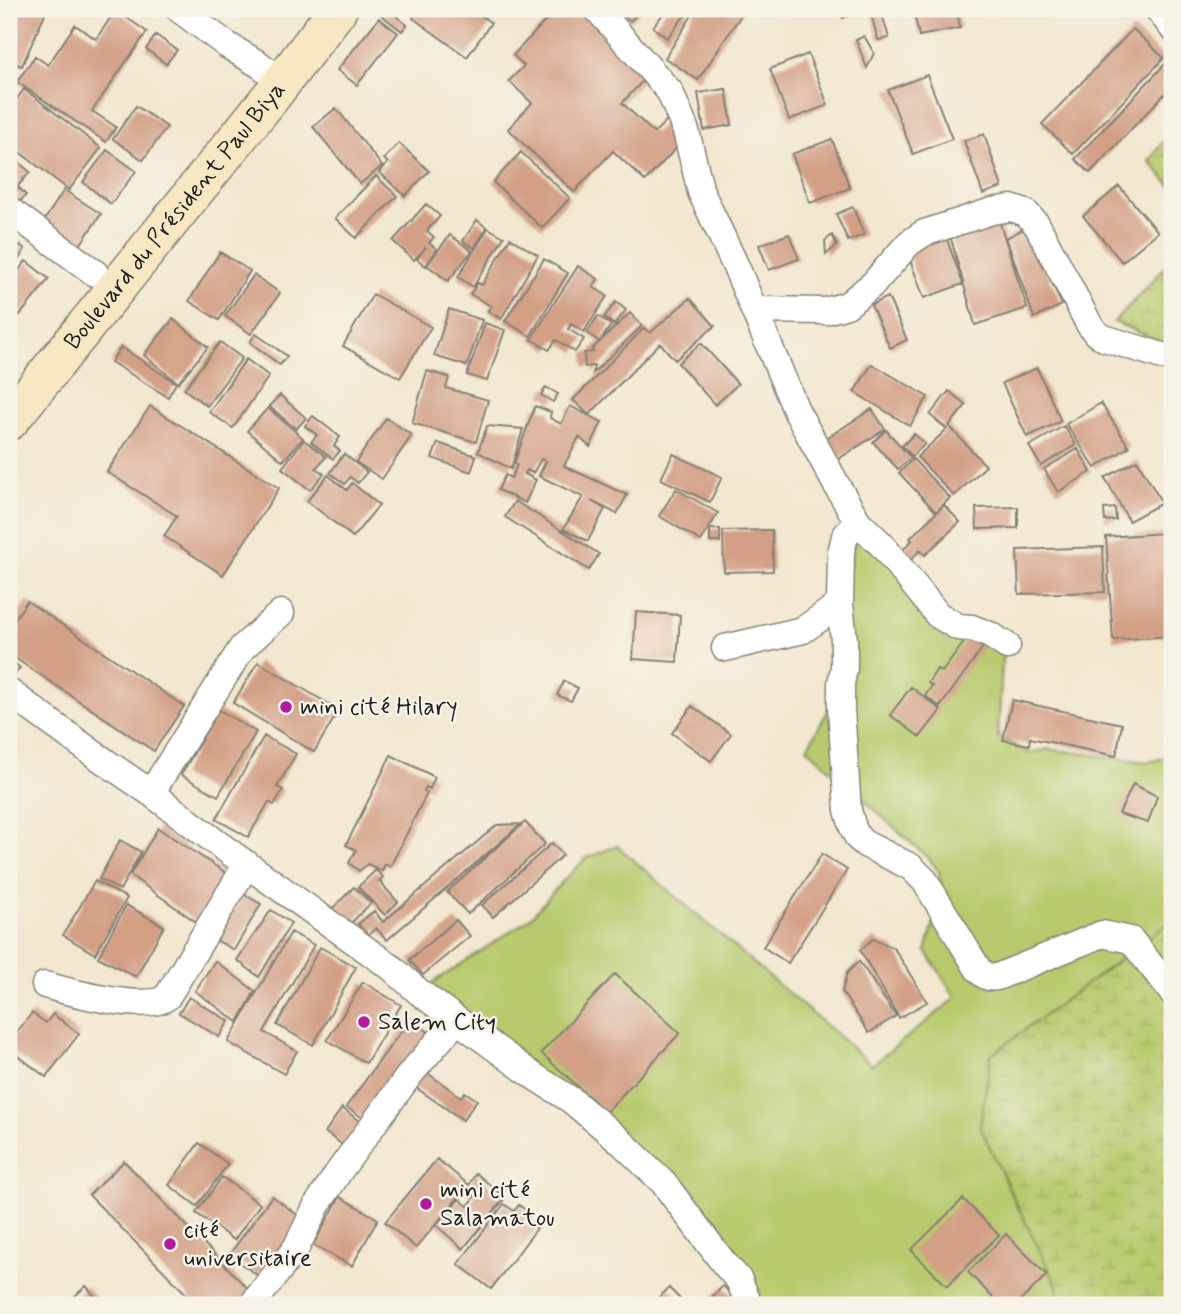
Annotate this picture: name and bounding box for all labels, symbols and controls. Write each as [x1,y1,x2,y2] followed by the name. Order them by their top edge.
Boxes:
[57,75,292,356] street label: Boulevard du Président Paul Biya
[300,692,458,723] place label: mini cité Hilary
[278,699,294,715] marker: mini cité Hilary
[378,1007,496,1038] place label: Salem City
[356,1014,372,1030] marker: Salem City
[440,1175,555,1234] place label: mini cité Salamatou
[418,1196,434,1212] marker: mini cité Salamatou
[184,1215,312,1274] place label: cité universitaire
[162,1236,178,1252] marker: cité universitaire

